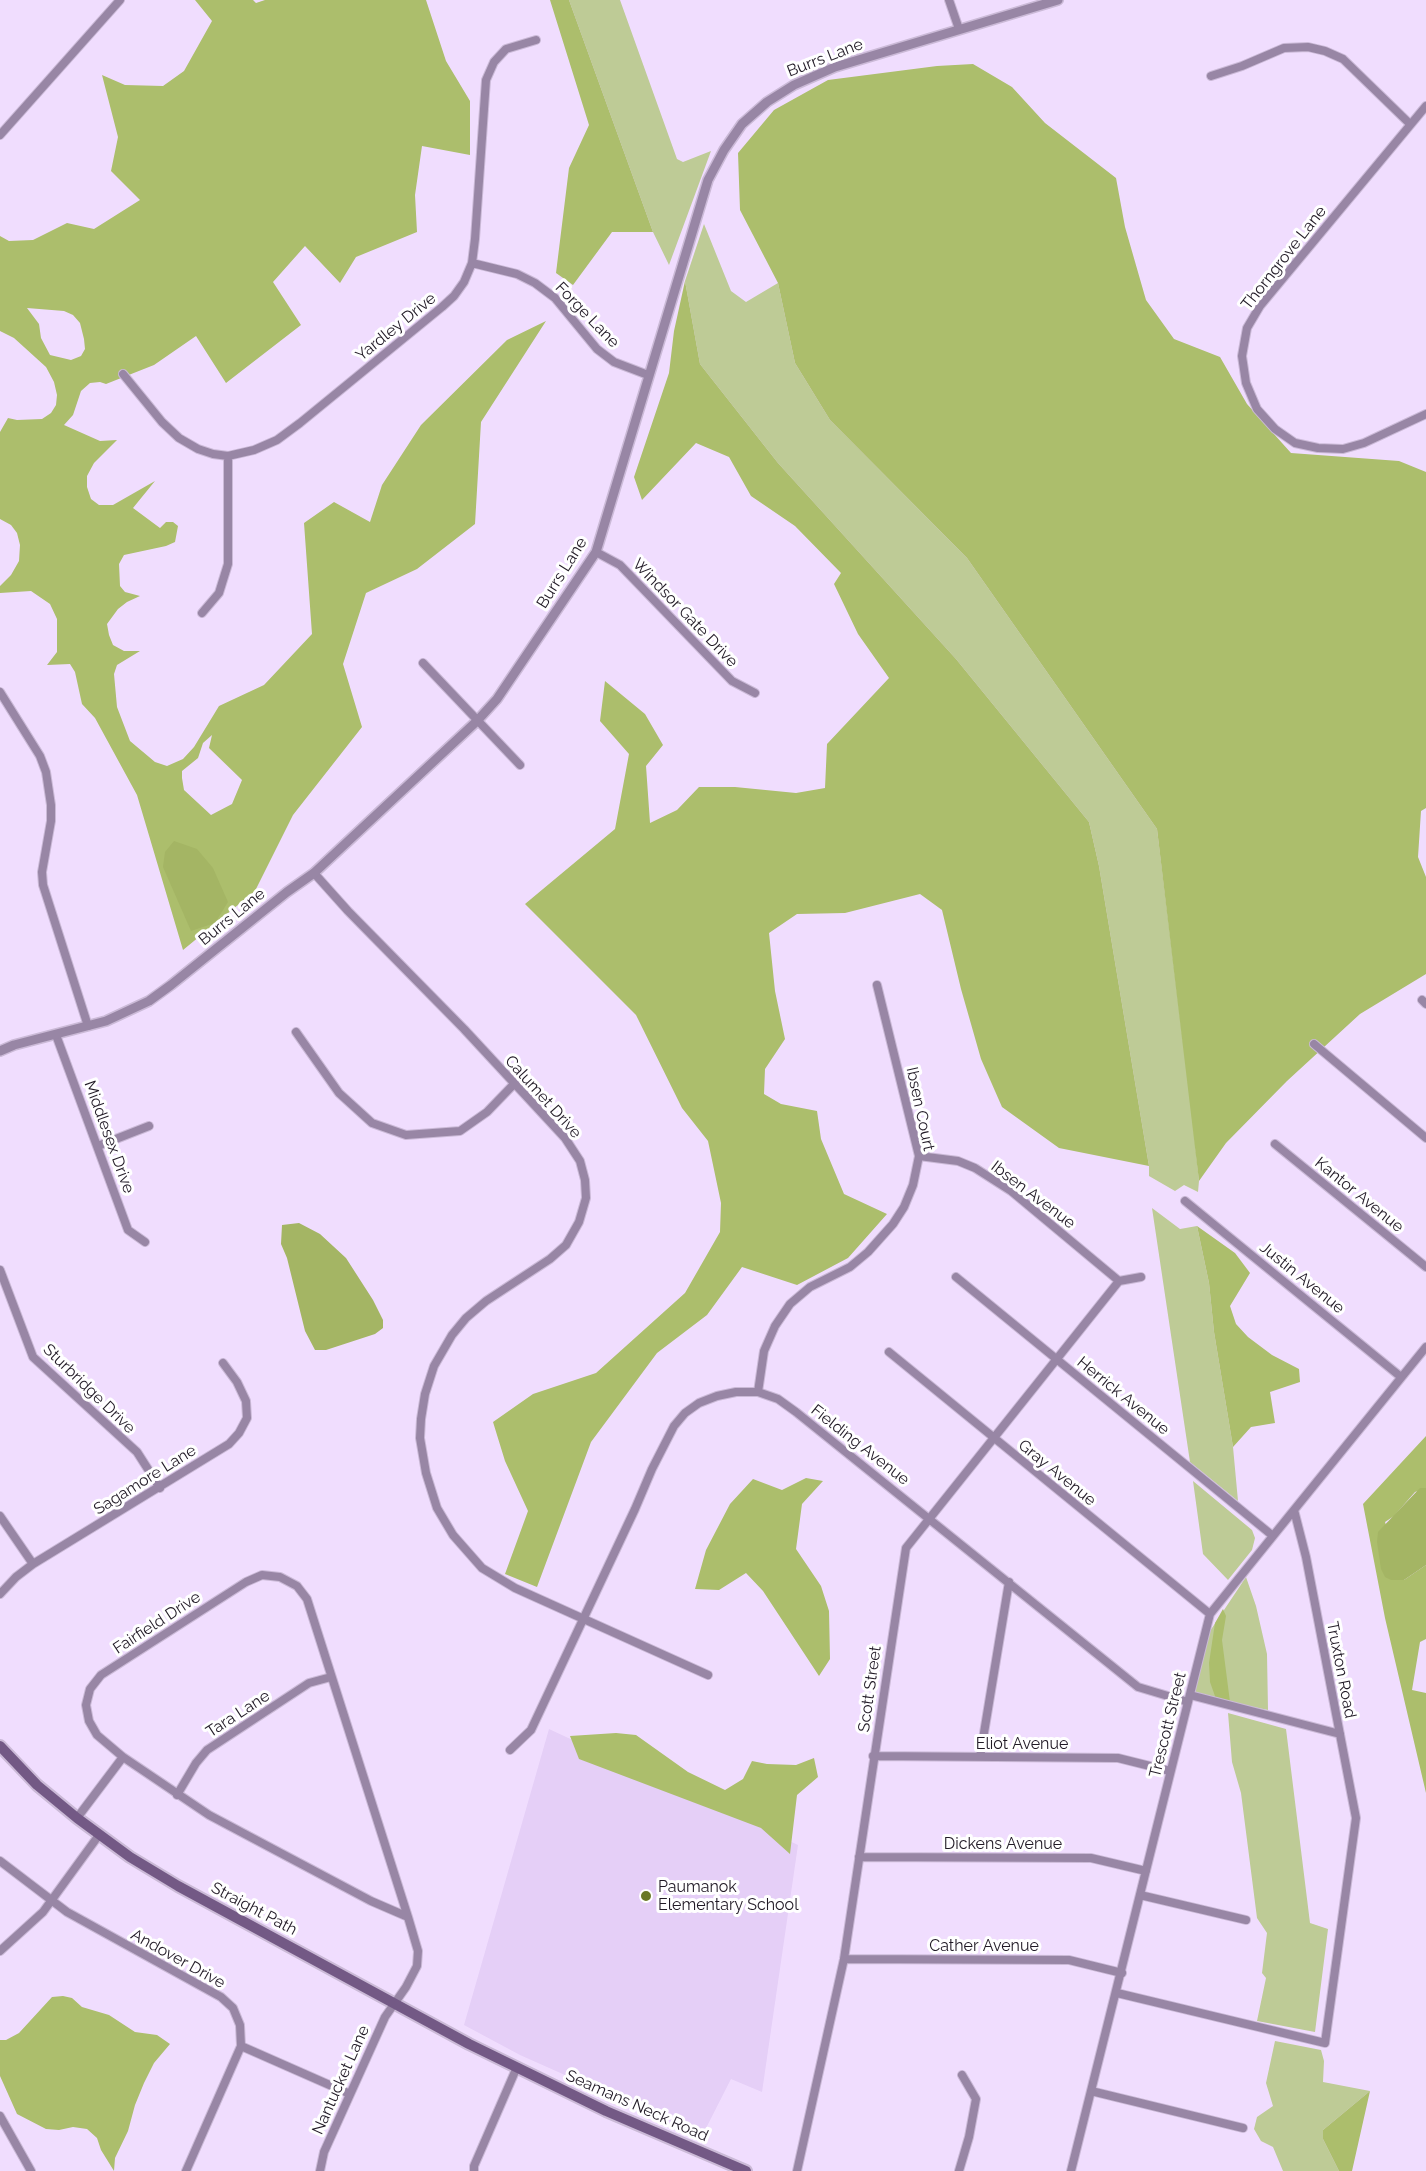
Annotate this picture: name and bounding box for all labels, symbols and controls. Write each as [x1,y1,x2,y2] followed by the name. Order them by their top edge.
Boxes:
[784,35,866,81] street label: Burrs Lane
[1237,202,1331,314] street label: Thorngrove Lane
[551,278,623,352] street label: Forge Lane
[352,289,440,365] street label: Yardley Drive
[533,534,591,612] street label: Burrs Lane
[628,555,742,671] street label: Windsor Gate Drive
[195,884,269,950] street label: Burrs Lane
[501,1051,585,1143] street label: Calumet Drive
[902,1065,938,1153] street label: Ibsen Court
[80,1078,138,1196] street label: Middlesex Drive
[1311,1153,1407,1237] street label: Kantor Avenue
[987,1157,1079,1233] street label: Ibsen Avenue
[1256,1238,1348,1318] street label: Justin Avenue
[39,1340,139,1438] street label: Sturbridge Drive
[1073,1353,1173,1439] street label: Herrick Avenue
[807,1401,913,1489] street label: Fielding Avenue
[1014,1436,1100,1510] street label: Gray Avenue
[90,1441,200,1519] street label: Sagamore Lane
[110,1588,204,1658] street label: Fairfield Drive
[1322,1620,1360,1720] street label: Truxton Road
[854,1645,886,1733] street label: Scott Street
[1146,1670,1190,1780] street label: Trescott Street
[203,1686,273,1742] street label: Tara Lane
[976,1734,1068,1754] street label: Eliot Avenue
[944,1834,1062,1854] street label: Dickens Avenue
[658,1877,798,1915] place label: Paumanok Elementary School
[208,1878,300,1940] street label: Straight Path
[639,1889,653,1903] marker: Paumanok Elementary School
[128,1925,228,1993] street label: Andover Drive
[929,1936,1039,1956] street label: Cather Avenue
[308,2022,374,2138] street label: Nantucket Lane
[563,2066,711,2146] street label: Seamans Neck Road

